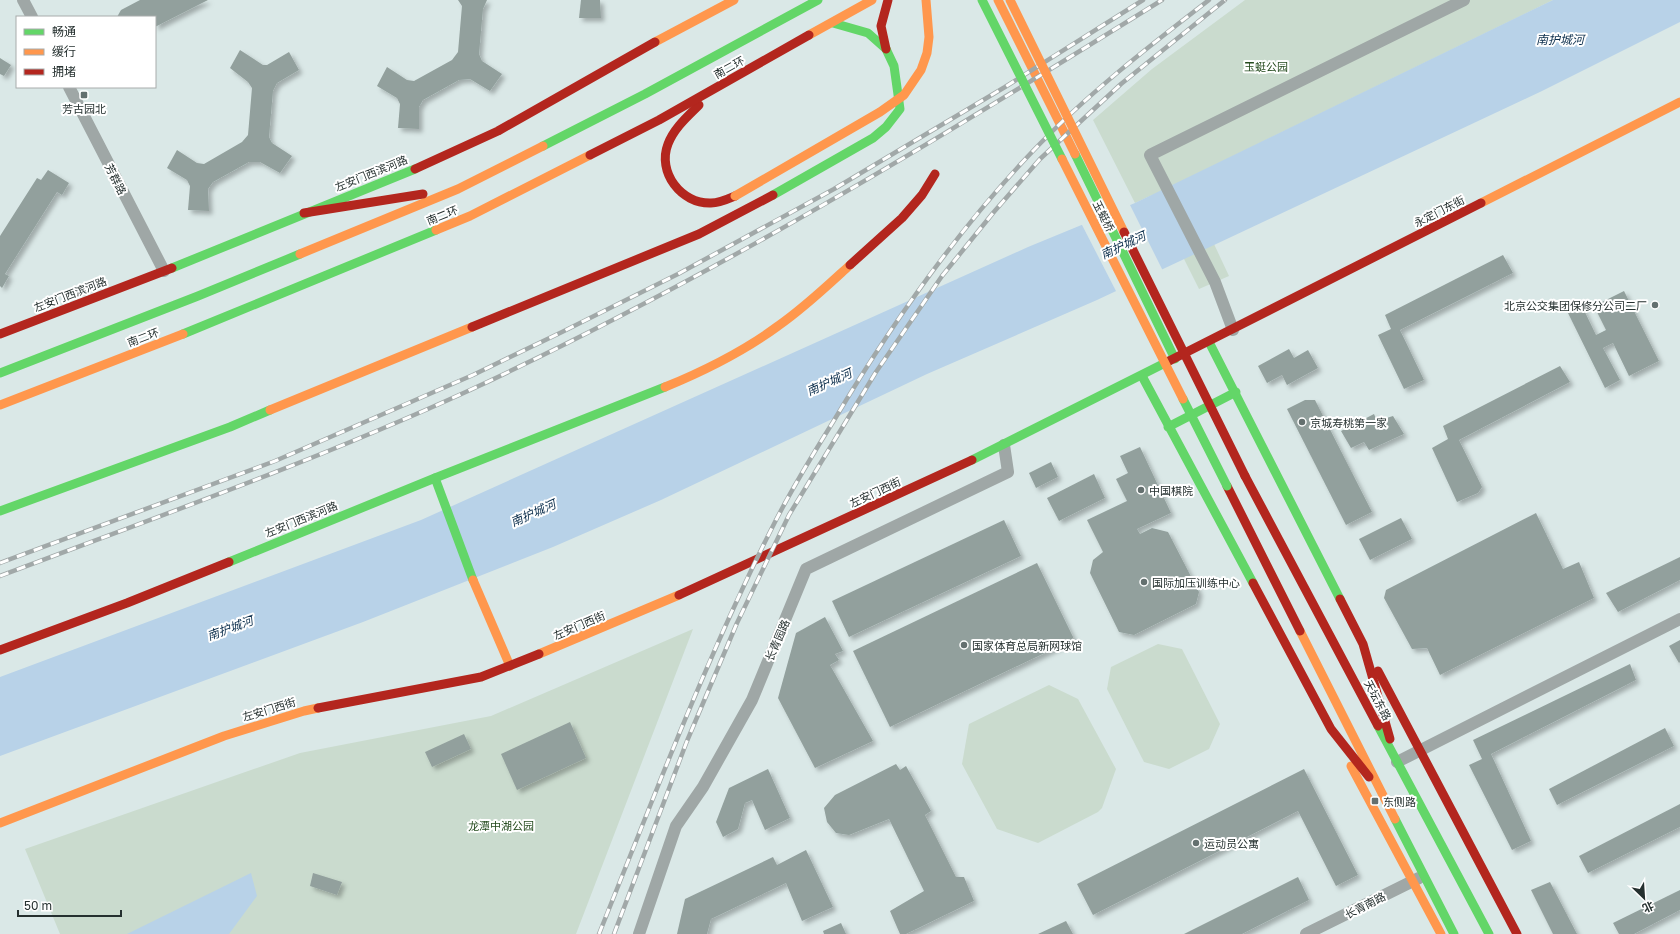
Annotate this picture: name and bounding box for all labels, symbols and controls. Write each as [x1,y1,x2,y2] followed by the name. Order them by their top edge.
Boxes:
[16,16,156,88] legend
[52,24,76,39] text: 畅通
[1536,32,1586,47] water label: 南护城河
[52,44,76,59] text: 缓行
[711,53,747,81] street label: 南二环
[1244,60,1288,73] park label: 玉蜓公园
[52,64,76,79] text: 拥堵
[79,90,89,100] marker: 芳古园北
[62,102,106,115] place label: 芳古园北
[333,153,409,193] street label: 左安门西滨河路
[103,161,129,197] street label: 芳群路
[1412,193,1466,229] street label: 永定门东街
[1091,198,1117,234] street label: 玉蜓桥
[424,203,460,227] street label: 南二环
[1098,227,1150,262] water label: 南护城河
[32,274,108,314] street label: 左安门西滨河路
[1504,299,1647,312] place label: 北京公交集团保修分公司二厂
[1650,300,1660,310] marker: 北京公交集团保修分公司二厂
[125,325,161,349] street label: 南二环
[804,365,856,399] water label: 南护城河
[1310,416,1387,429] place label: 京城寿桃第一家
[1297,417,1307,427] marker: 京城寿桃第一家
[847,474,903,510] street label: 左安门西街
[1149,484,1193,497] place label: 中国棋院
[1136,485,1146,495] marker: 中国棋院
[508,496,560,530] water label: 南护城河
[263,499,339,539] street label: 左安门西滨河路
[1152,576,1240,589] place label: 国际加压训练中心
[1139,577,1149,587] marker: 国际加压训练中心
[551,608,607,642] street label: 左安门西街
[205,612,257,643] water label: 南护城河
[762,617,792,663] street label: 长青园路
[972,639,1082,652] place label: 国家体育总局新网球馆
[959,640,969,650] marker: 国家体育总局新网球馆
[1362,678,1394,722] street label: 天坛东路
[241,695,297,723] street label: 左安门西街
[1383,795,1416,808] place label: 东侧路
[1370,796,1380,806] marker: 东侧路
[468,819,534,832] park label: 龙潭中湖公园
[1204,837,1259,850] place label: 运动员公寓
[1191,838,1201,848] marker: 运动员公寓
[1624,878,1664,918] north arrow
[1342,889,1388,921] street label: 长青南路
[18,892,121,918] scale bar
[24,898,52,913] text: 50 m
[1641,899,1656,916] text: 北

